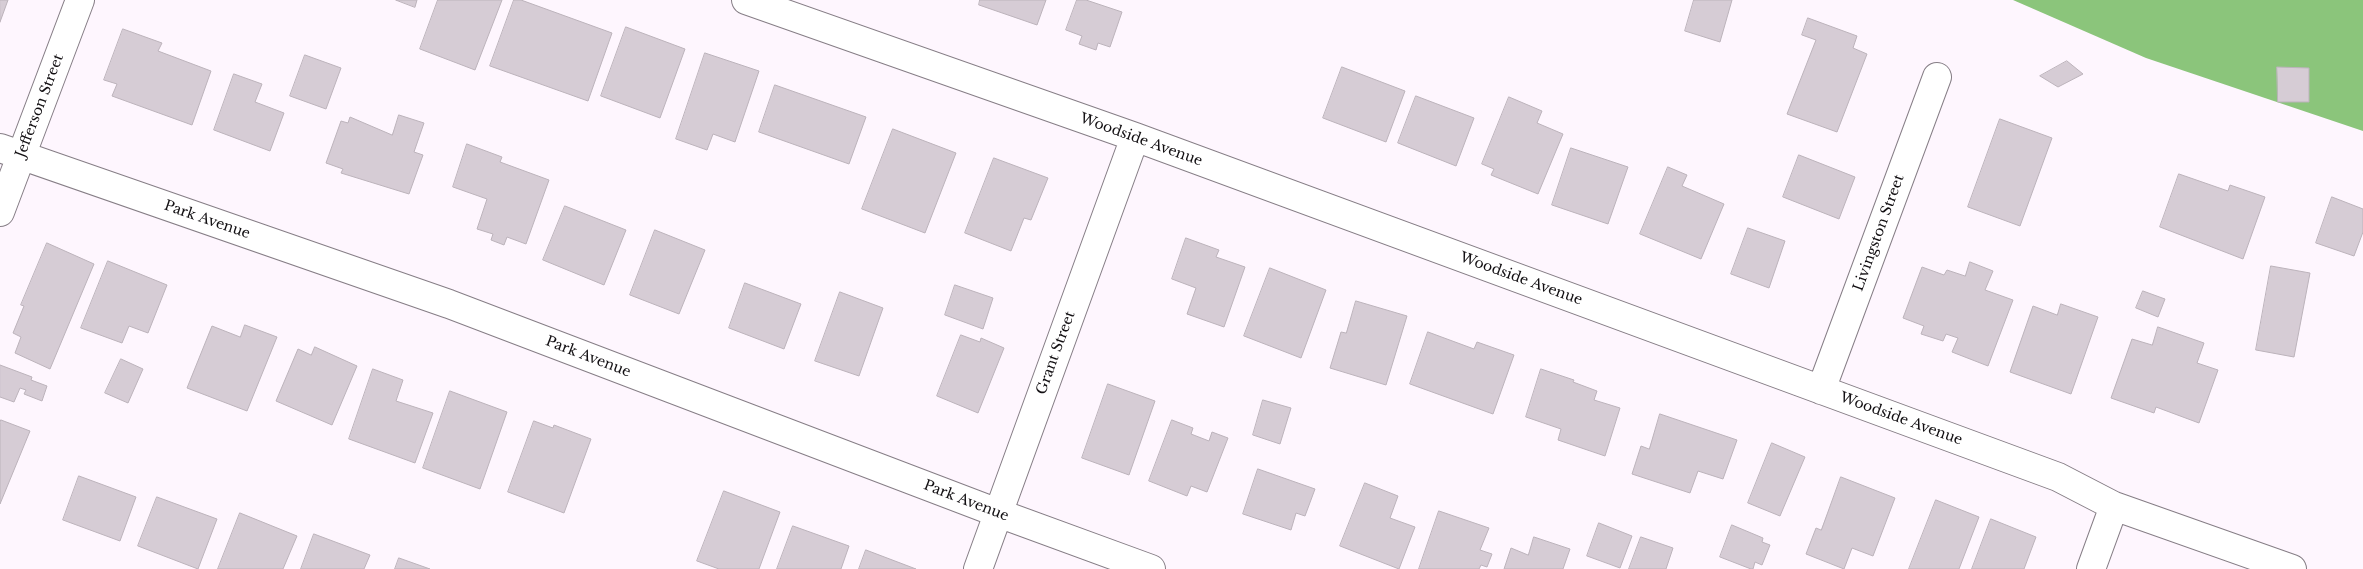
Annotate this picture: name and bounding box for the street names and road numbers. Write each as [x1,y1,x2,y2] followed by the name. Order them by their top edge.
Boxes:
[13,52,67,160] street label: Jefferson Street
[1077,110,1205,170] street label: Woodside Avenue
[1850,172,1908,294] street label: Livingston Street
[162,197,252,243] street label: Park Avenue
[1457,249,1585,309] street label: Woodside Avenue
[1033,309,1079,397] street label: Grant Street
[543,333,633,381] street label: Park Avenue
[1837,389,1965,449] street label: Woodside Avenue
[921,477,1011,525] street label: Park Avenue

